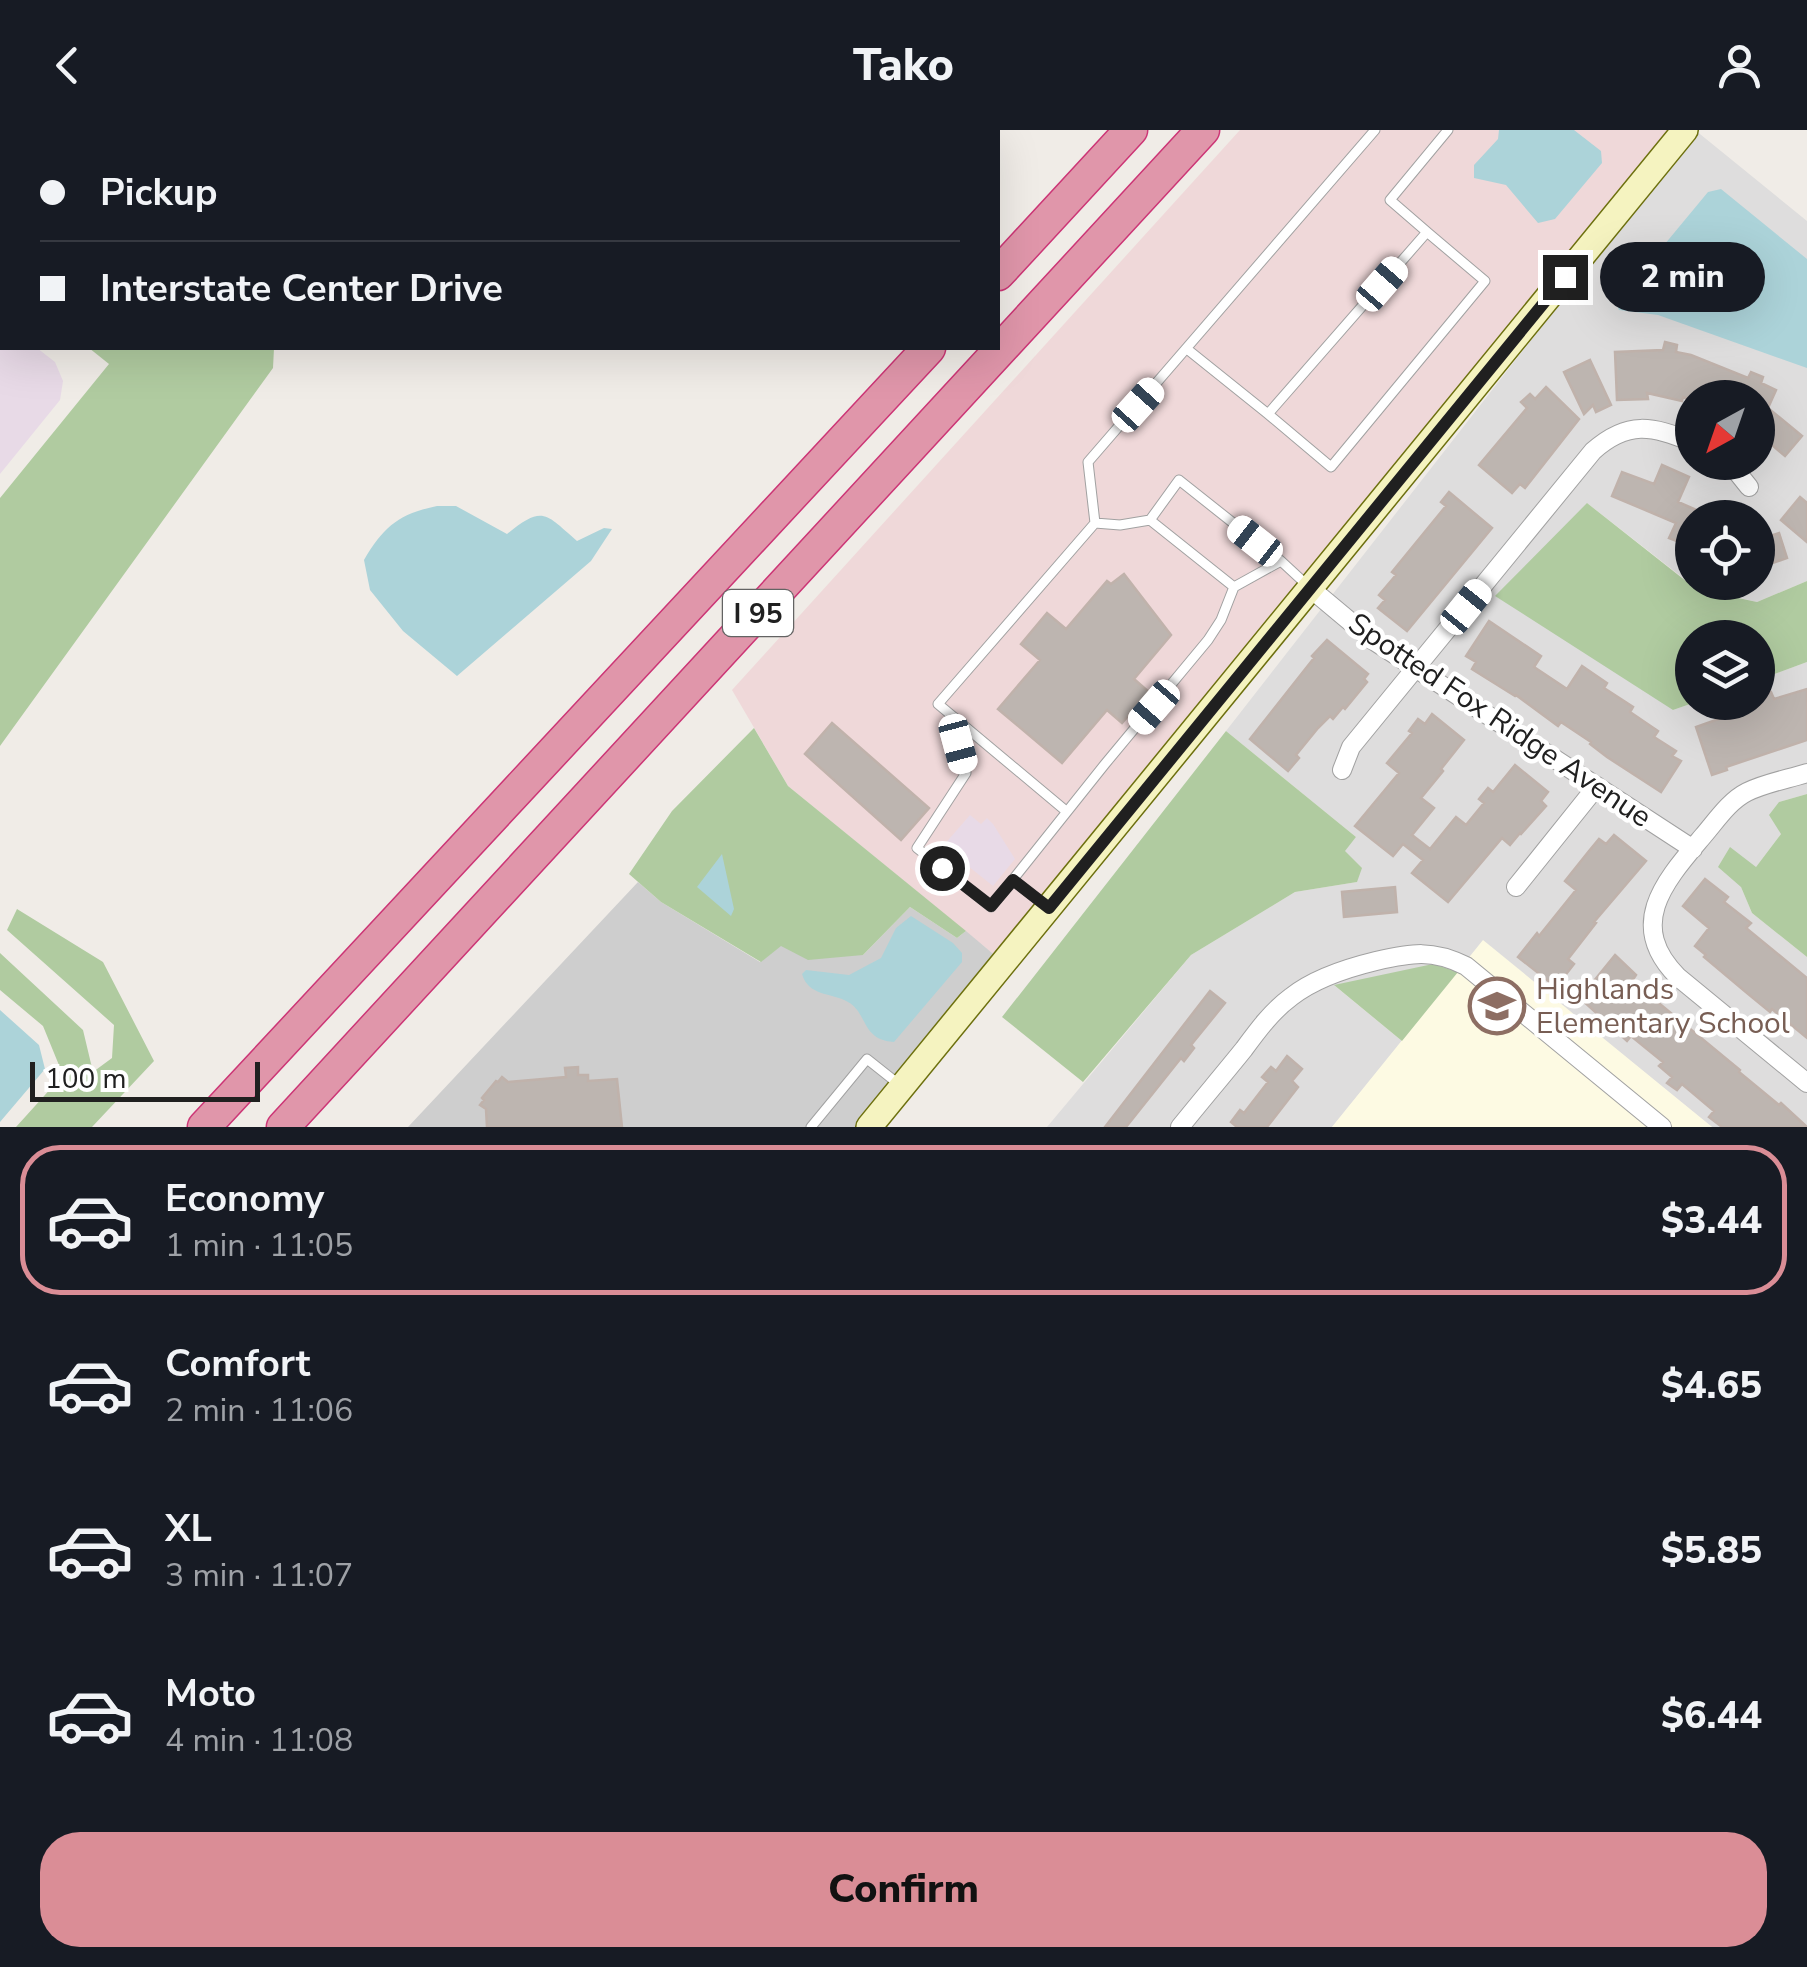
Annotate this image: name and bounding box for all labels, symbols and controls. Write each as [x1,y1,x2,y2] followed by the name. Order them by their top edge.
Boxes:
[853,35,954,96] text: Tako
[40,38,95,93] icon: back
[1712,38,1767,93] icon: person
[100,167,218,218] text: Pickup
[1600,242,1765,312] callout: 2 min
[1351,252,1413,316] car
[1543,255,1588,300] route end
[1640,255,1725,298] text: 2 min
[100,263,503,314] text: Interstate Center Drive
[1107,373,1169,437] car
[1675,380,1775,480] north arrow
[1675,380,1775,720] map controls
[1675,500,1775,600] button: locate
[1222,511,1288,571] car
[1435,574,1497,640] car
[723,590,793,636] road number: I 95
[1340,603,1659,837] street label: Spotted Fox Ridge Avenue
[1675,620,1775,720] button: layers
[1123,675,1185,739] car
[936,711,980,777] car
[920,846,965,891] route start
[1536,969,1790,1044] place label: Highlands Elementary School
[1467,976,1527,1036] school or university icon: Highlands Elementary School
[30,1057,260,1101] scale bar
[45,1060,127,1098] text: 100 m
[165,1173,324,1224] text: Economy
[45,1175,135,1265] icon: car
[1661,1195,1762,1246] text: $3.44
[165,1224,353,1267] text: 1 min · 11:05
[165,1338,310,1389] text: Comfort
[45,1340,135,1430] icon: car
[1661,1360,1762,1411] text: $4.65
[165,1389,353,1432] text: 2 min · 11:06
[165,1503,212,1554] text: XL
[45,1505,135,1595] icon: car
[1661,1525,1762,1576] text: $5.85
[165,1554,353,1597] text: 3 min · 11:07
[165,1668,256,1719] text: Moto
[45,1670,135,1760] icon: car
[1661,1690,1762,1741] text: $6.44
[165,1719,353,1762] text: 4 min · 11:08
[40,1832,1767,1947] button: Confirm

